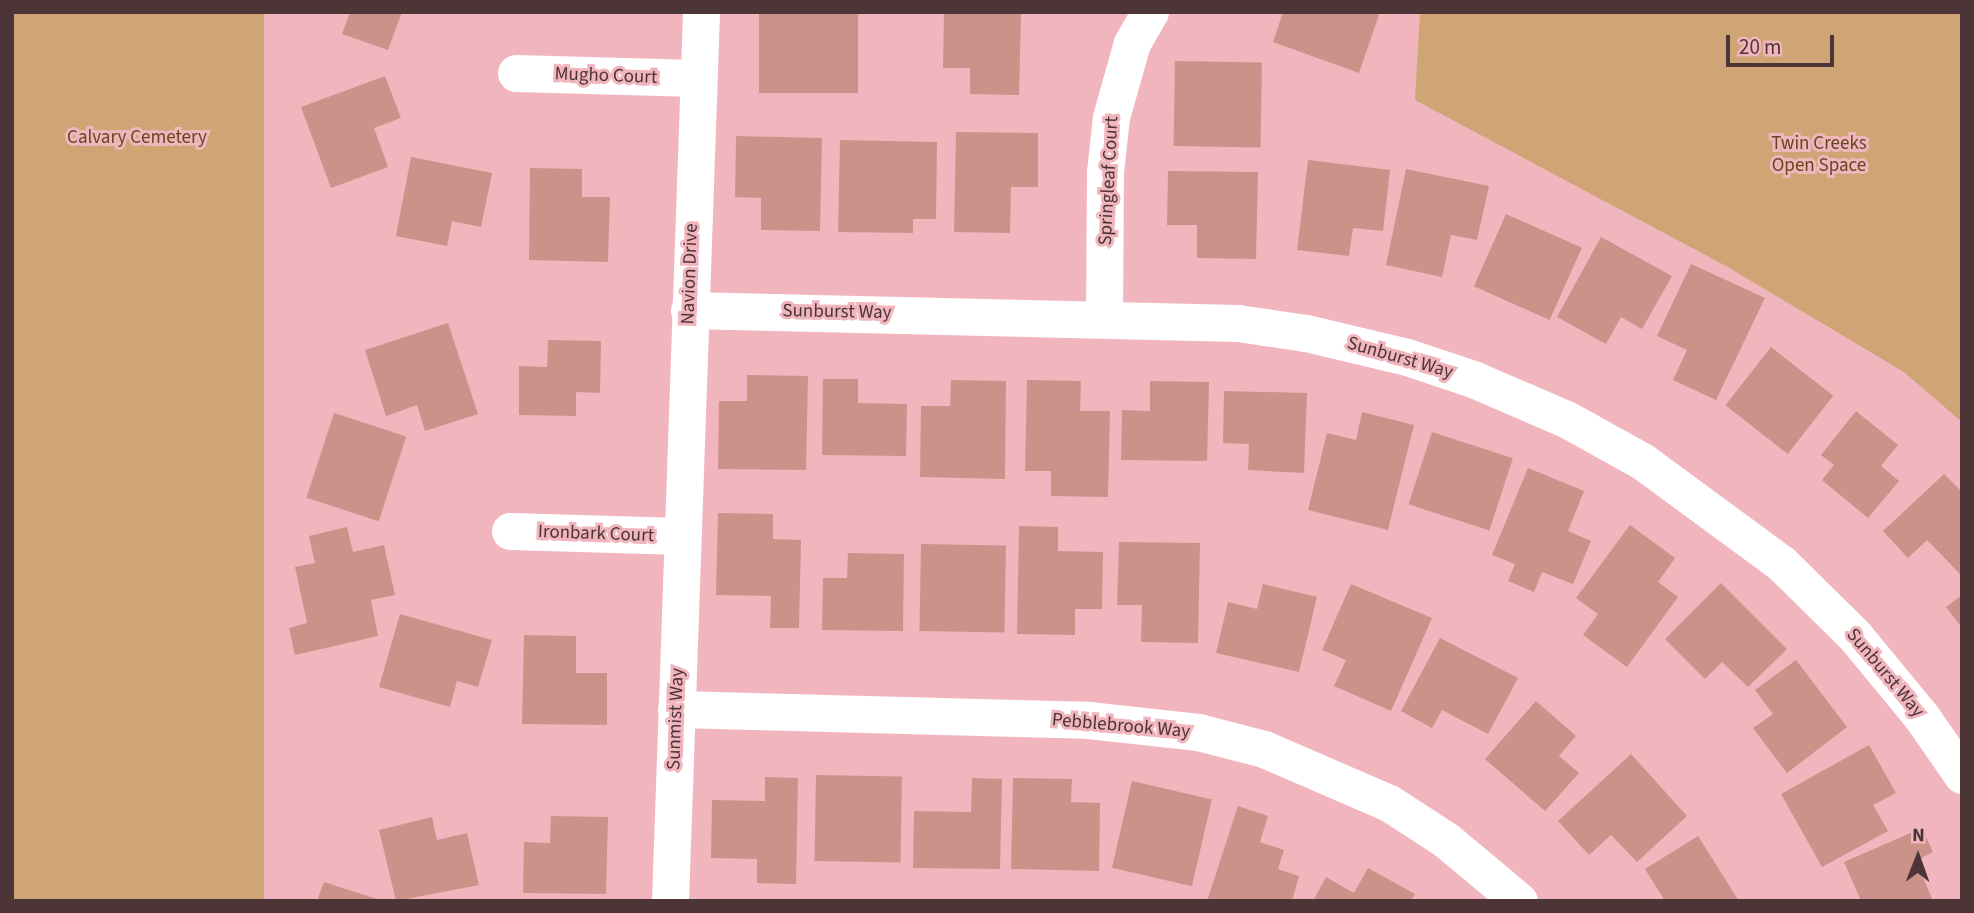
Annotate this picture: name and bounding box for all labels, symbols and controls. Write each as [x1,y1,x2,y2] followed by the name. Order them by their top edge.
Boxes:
[1729,21,1838,65] scale bar
[1739,32,1781,62] text: 20 m
[554,63,658,89] street label: Mugho Court
[1094,116,1124,246] street label: Springleaf Court
[67,127,207,149] park label: Calvary Cemetery
[1771,133,1867,177] park label: Twin Creeks Open Space
[677,223,703,325] street label: Navion Drive
[782,300,892,324] street label: Sunburst Way
[1344,332,1456,384] street label: Sunburst Way
[538,521,654,547] street label: Ironbark Court
[1841,624,1929,722] street label: Sunburst Way
[663,668,689,770] street label: Sunmist Way
[1051,709,1191,743] street label: Pebblebrook Way
[1883,822,1953,892] north arrow
[1912,822,1925,849] text: N

